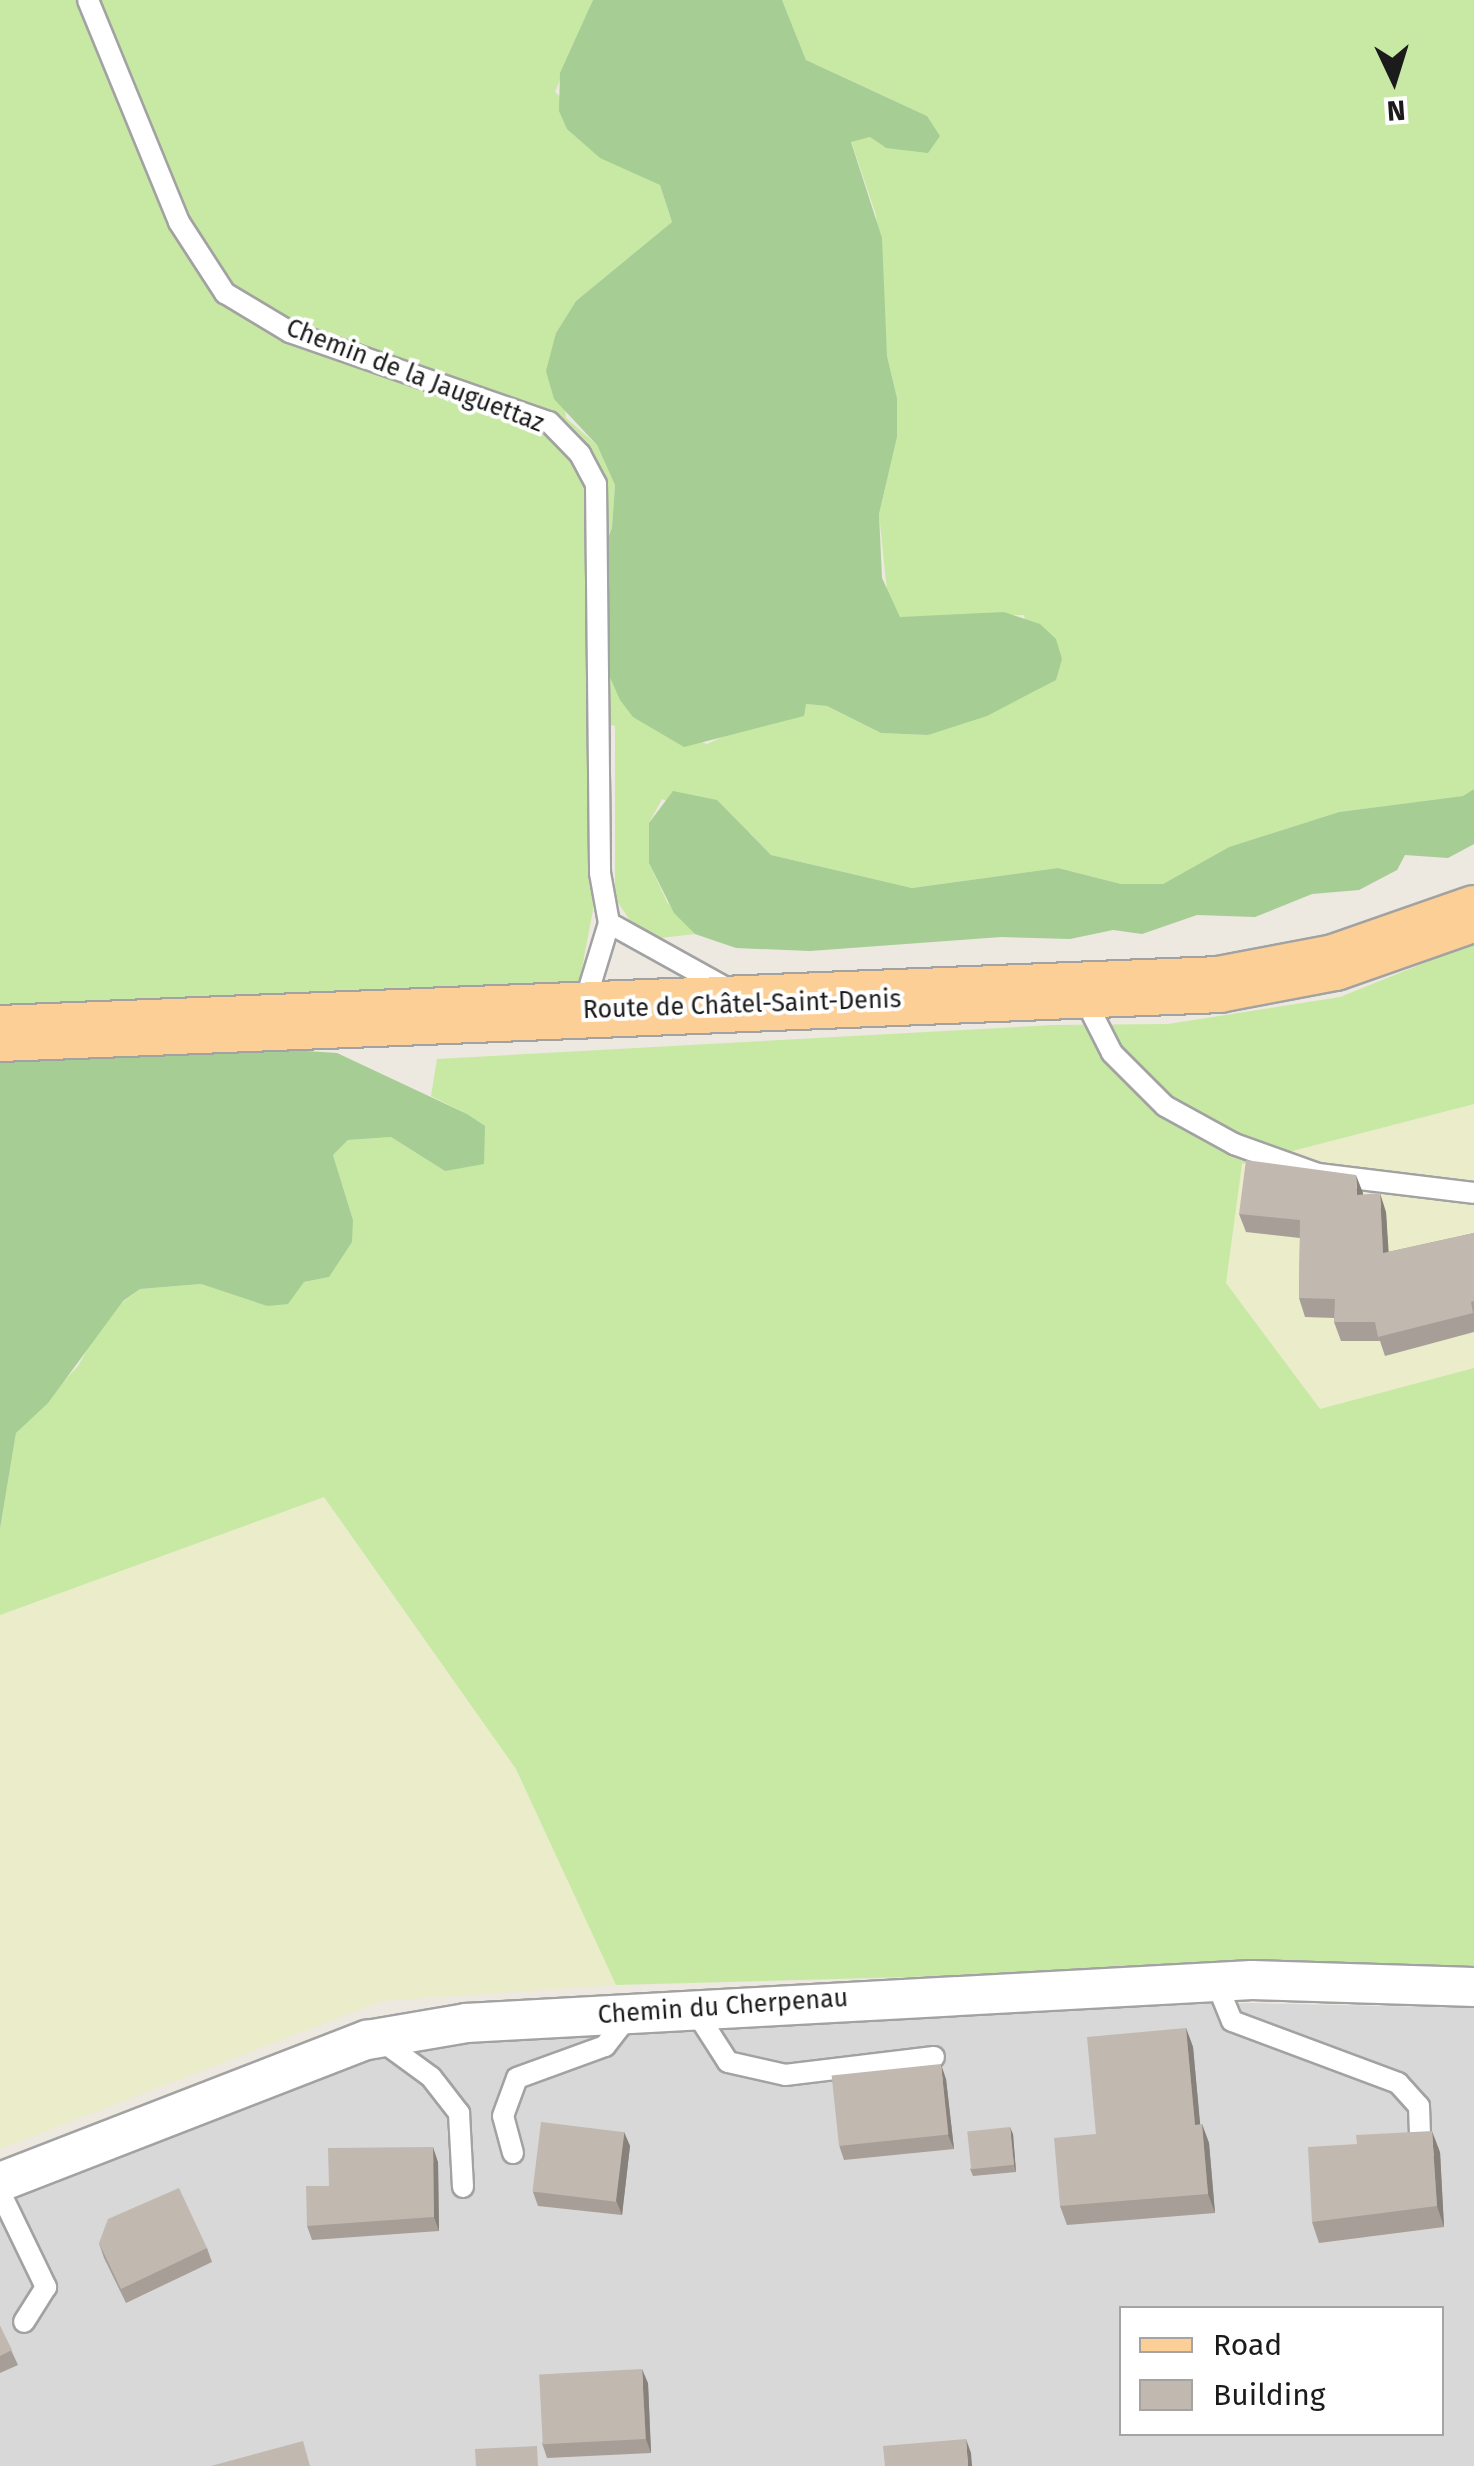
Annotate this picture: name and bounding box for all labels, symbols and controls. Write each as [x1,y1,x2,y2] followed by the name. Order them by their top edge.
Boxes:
[1344,30,1444,130] north arrow
[1386,93,1407,128] text: N
[282,313,548,439] street label: Chemin de la Jauguettaz
[582,984,902,1026] street label: Route de Châtel-Saint-Denis
[597,1983,849,2031] street label: Chemin du Cherpenau
[1119,2306,1444,2436] legend
[1213,2327,1282,2363] text: Road
[1213,2377,1325,2413] text: Building

